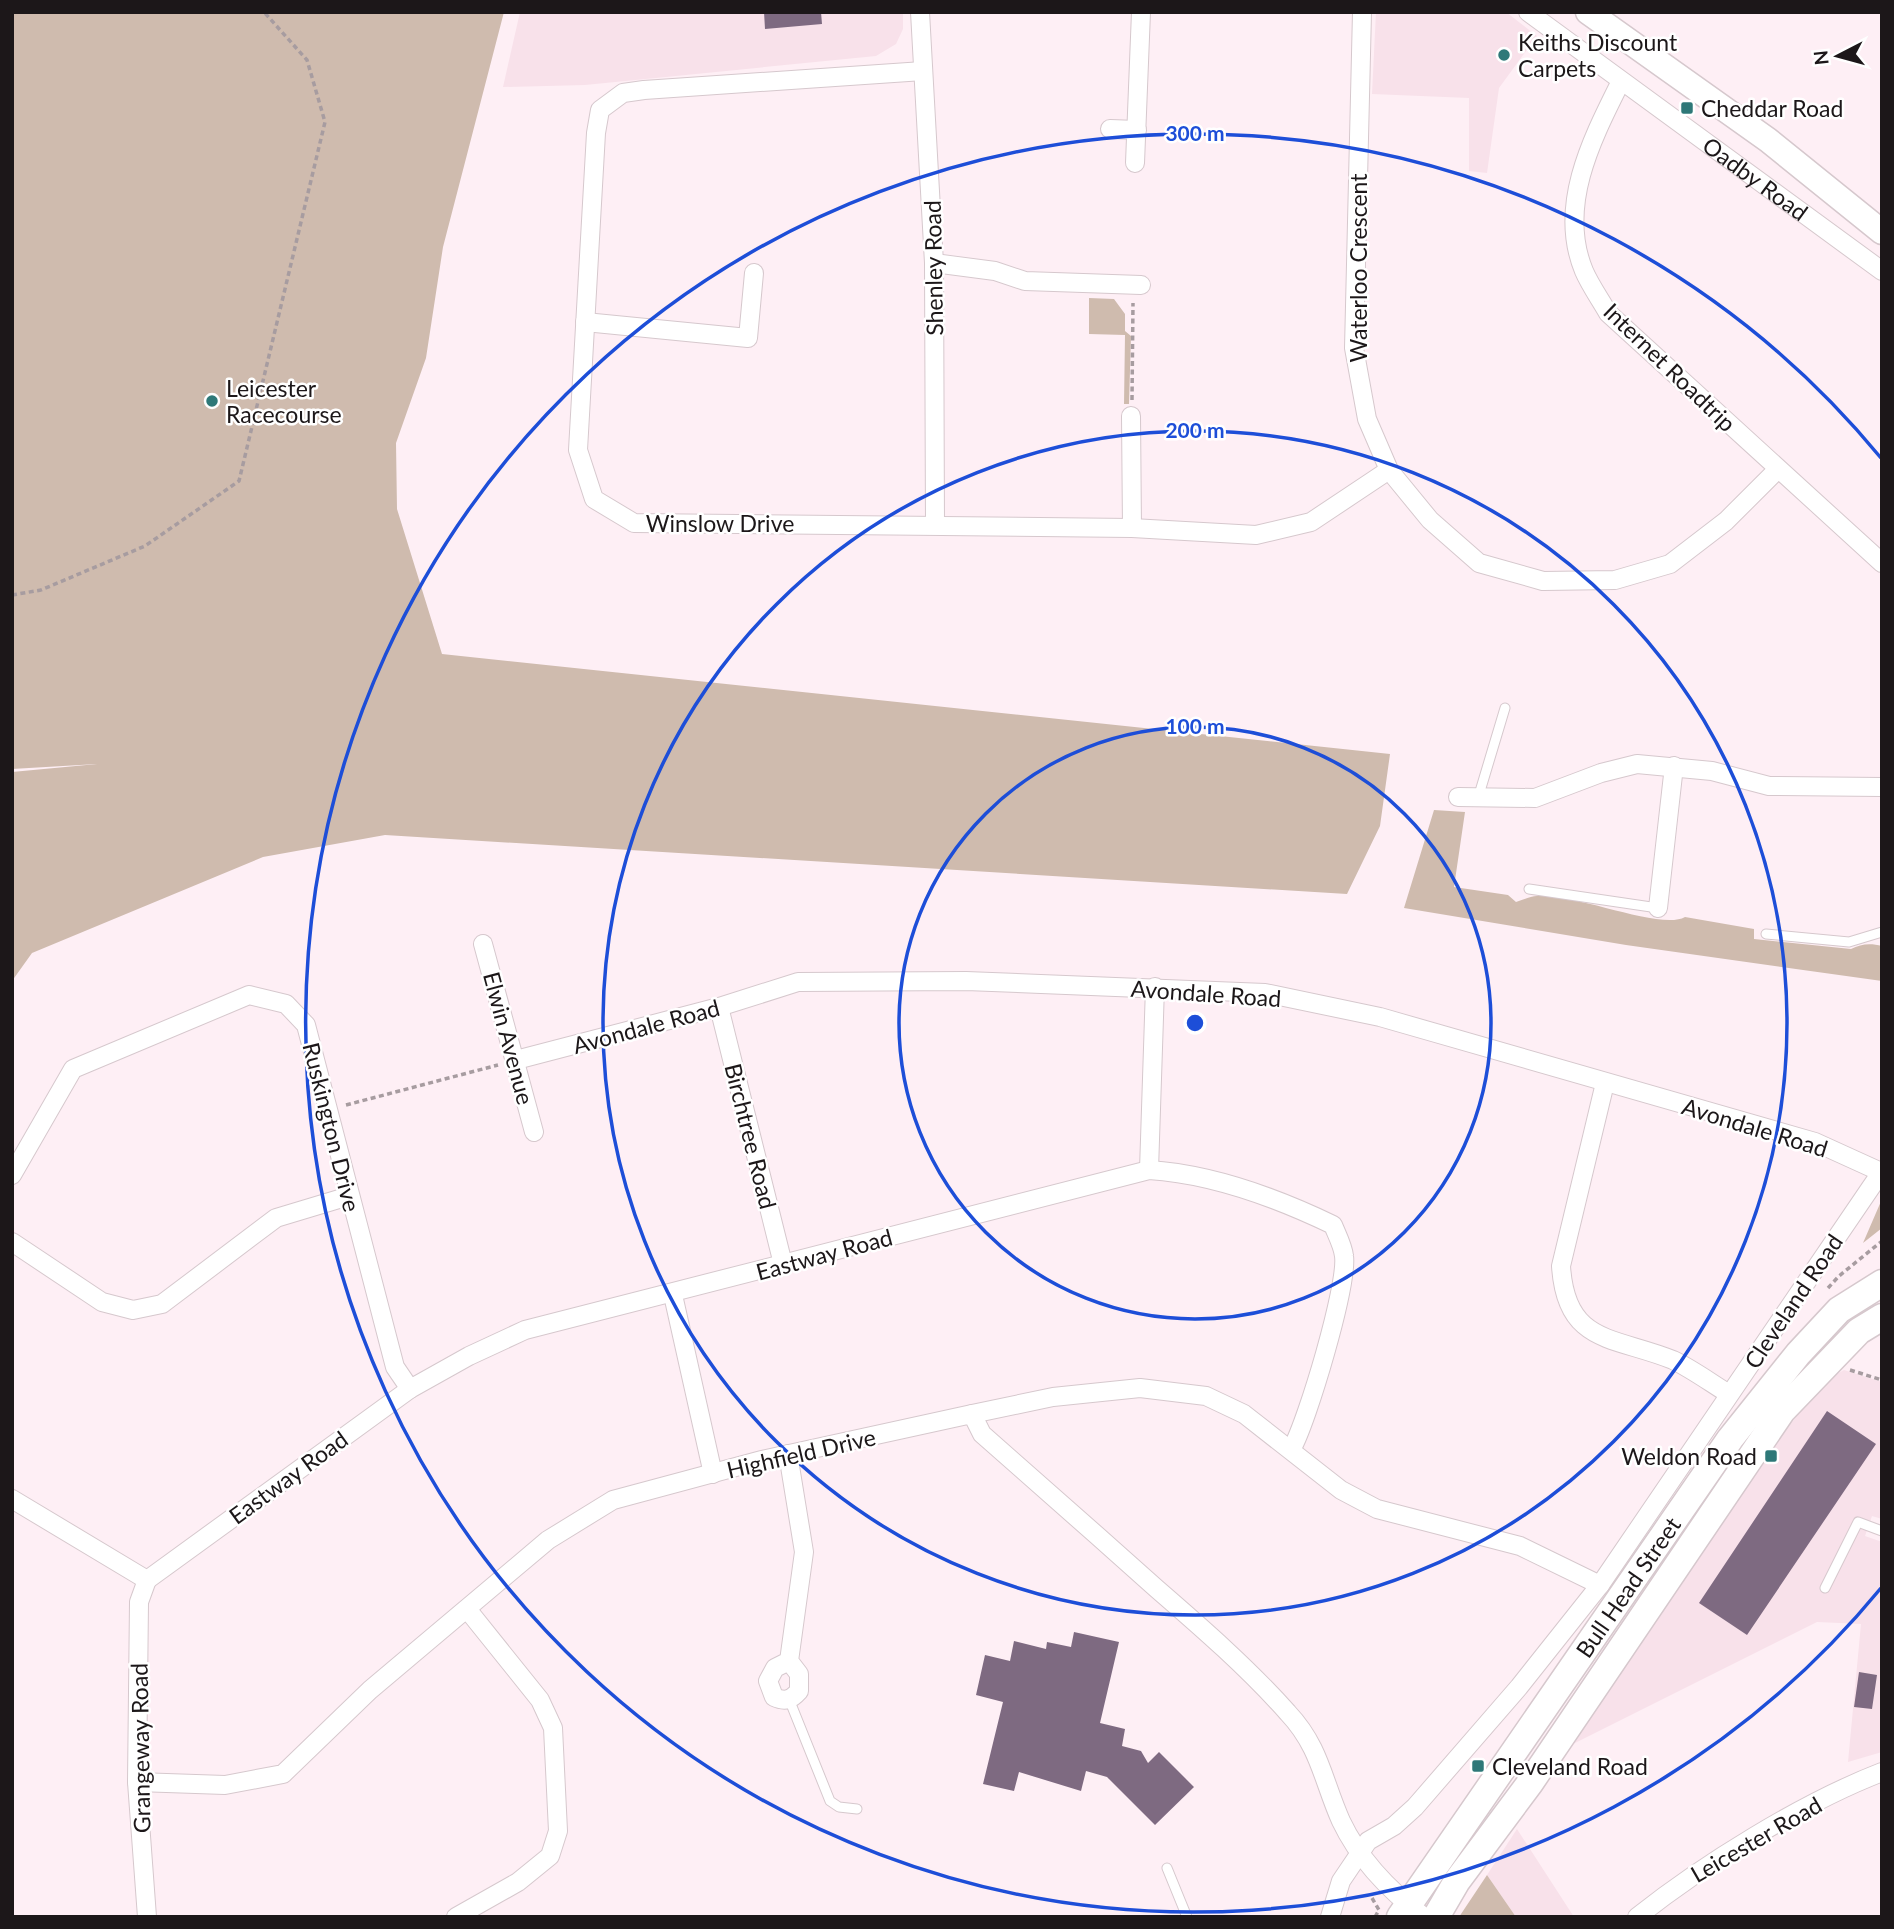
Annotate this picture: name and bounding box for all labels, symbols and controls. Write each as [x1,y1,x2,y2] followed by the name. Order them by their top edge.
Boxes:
[1803,21,1873,91] north arrow
[1518,28,1678,82] place label: Keiths Discount Carpets
[1496,47,1512,63] marker: Keiths Discount Carpets
[1808,49,1833,66] text: N
[1701,94,1843,122] place label: Cheddar Road
[1679,100,1695,116] marker: Cheddar Road
[1165,120,1225,145] text: 300 m
[1698,131,1814,226] street label: Oadby Road
[1344,173,1372,363] street label: Waterloo Crescent
[918,200,948,336] street label: Shenley Road
[1598,297,1742,437] street label: Internet Roadtrip
[226,374,342,428] place label: Leicester Racecourse
[204,393,220,409] marker: Leicester Racecourse
[1165,417,1225,442] text: 200 m
[646,509,794,537] street label: Winslow Drive
[1165,713,1225,738] text: 100 m
[478,969,540,1107] street label: Elwin Avenue
[1130,974,1282,1012] street label: Avondale Road
[570,993,722,1059] street label: Avondale Road
[1183,1011,1207,1035] centre of rings
[297,1039,367,1215] street label: Ruskington Drive
[719,1060,783,1212] street label: Birchtree Road
[1679,1092,1831,1162] street label: Avondale Road
[753,1222,895,1286] street label: Eastway Road
[1738,1229,1848,1373] street label: Cleveland Road
[724,1422,878,1484] street label: Highfield Drive
[223,1425,353,1529] street label: Eastway Road
[1621,1442,1757,1470] place label: Weldon Road
[1763,1448,1779,1464] marker: Weldon Road
[1570,1511,1686,1663] street label: Bull Head Street
[125,1663,155,1833] street label: Grangeway Road
[1492,1752,1648,1780] place label: Cleveland Road
[1470,1758,1486,1774] marker: Cleveland Road
[1686,1790,1826,1888] street label: Leicester Road

